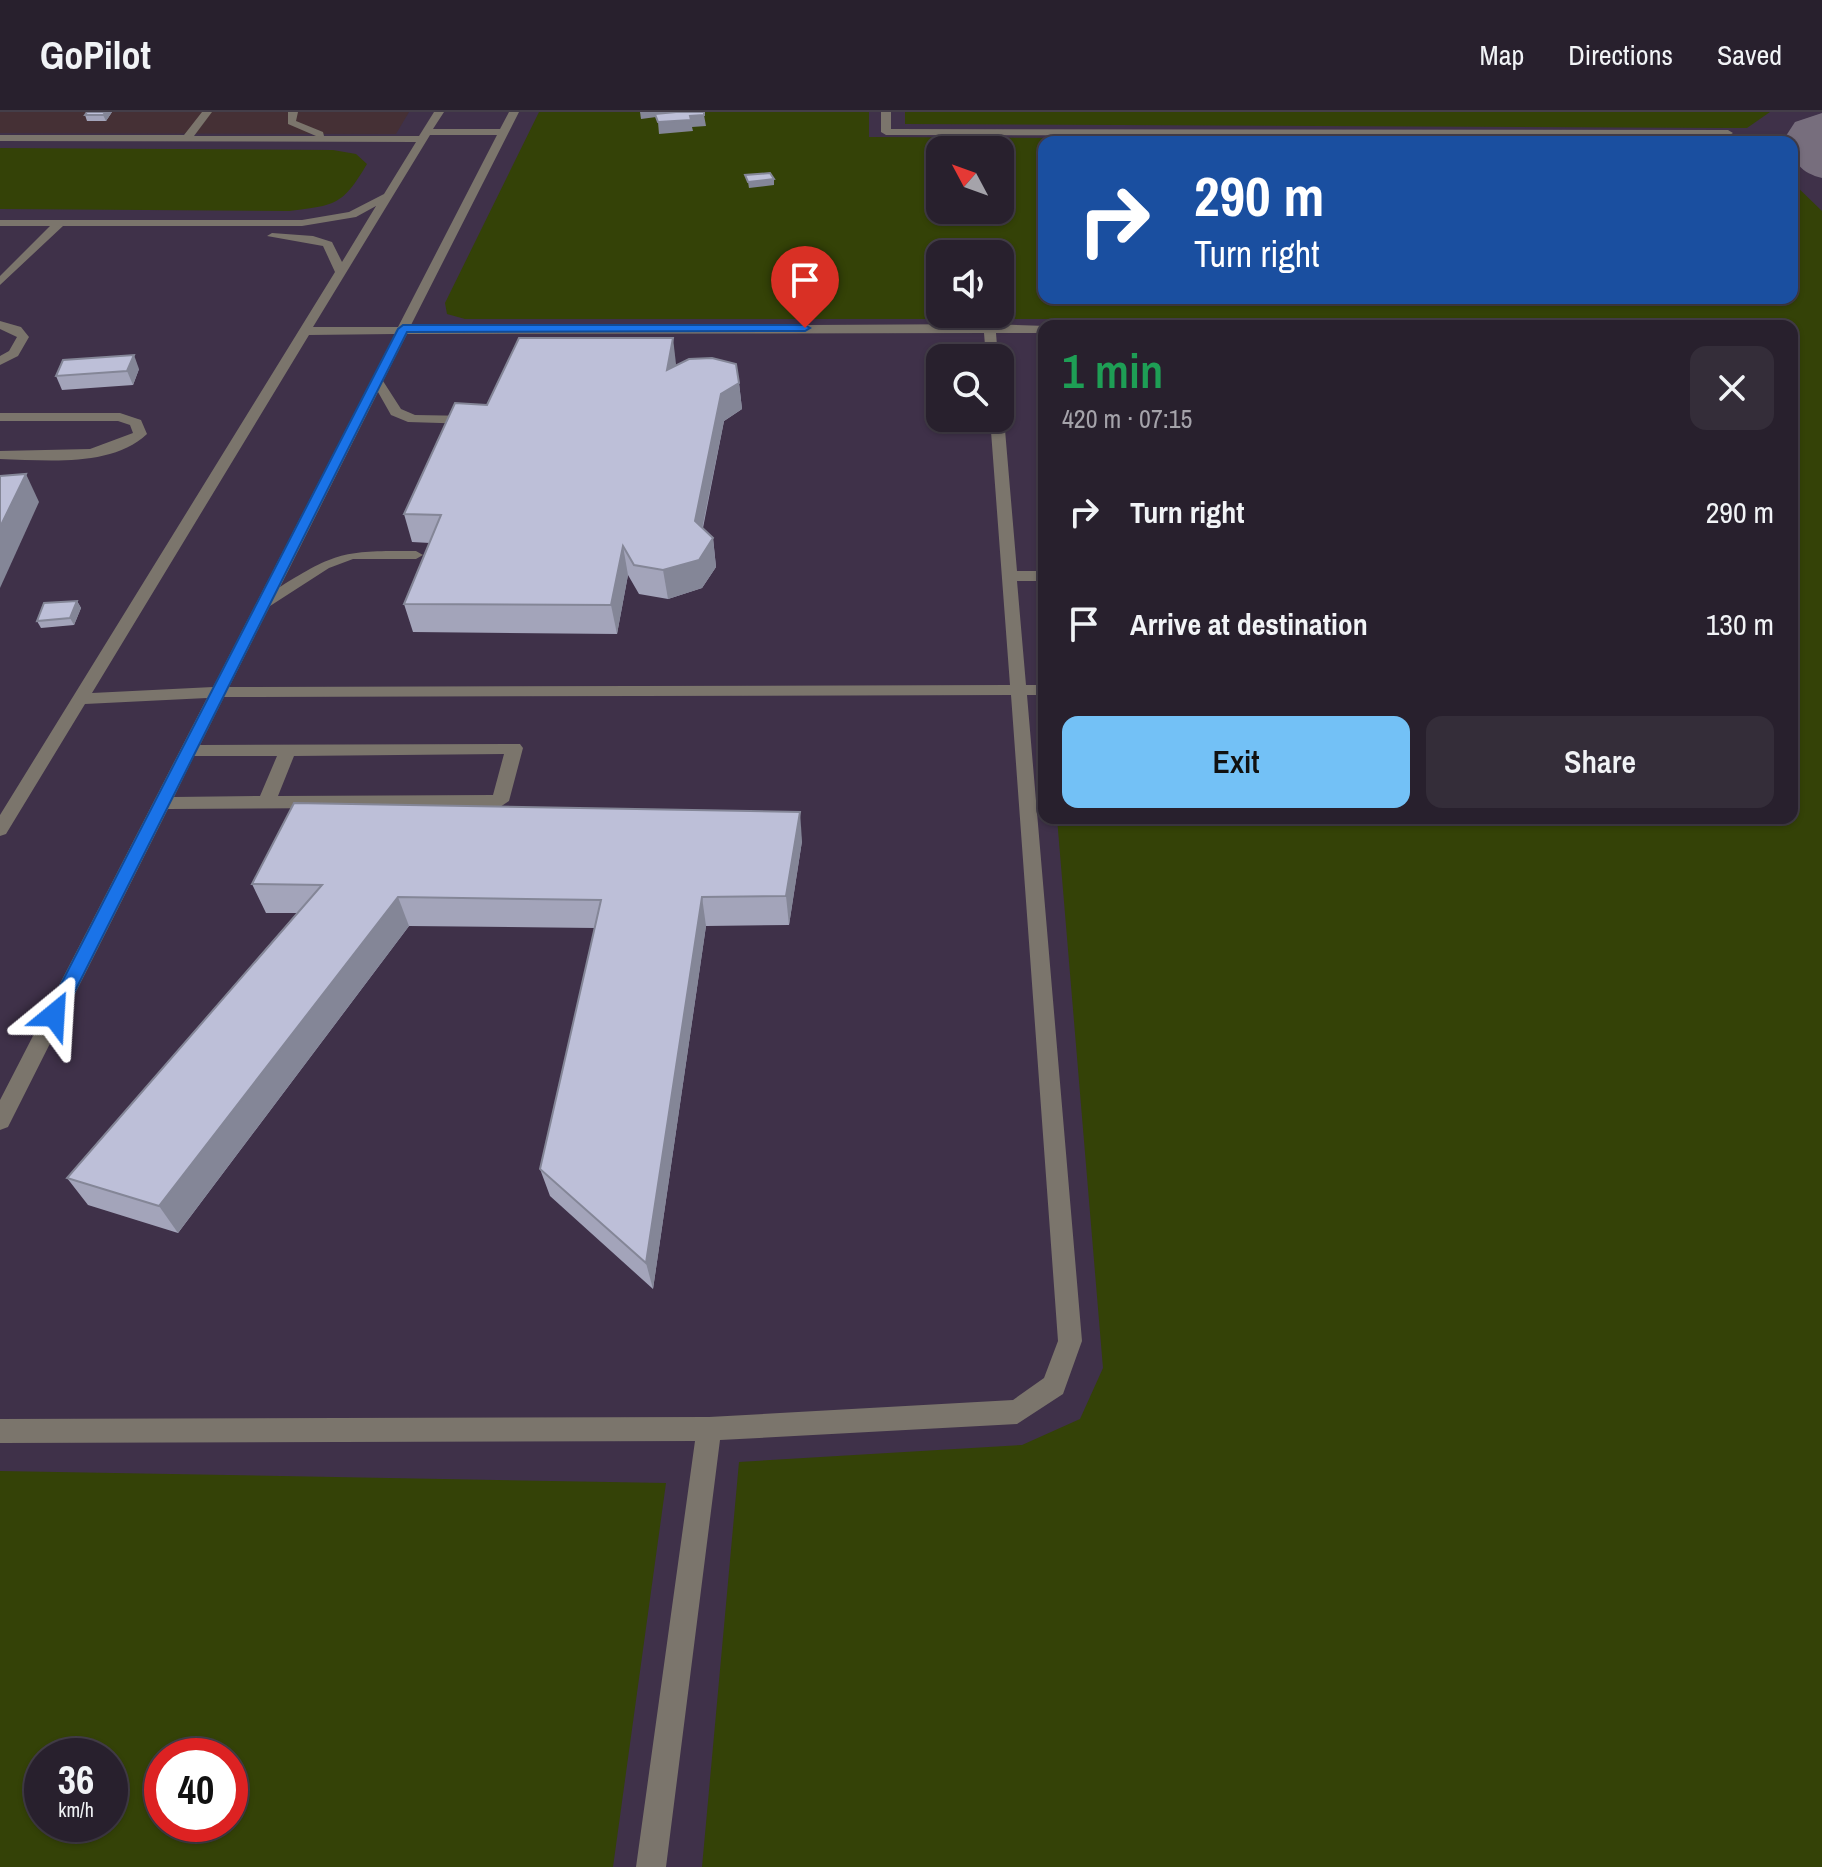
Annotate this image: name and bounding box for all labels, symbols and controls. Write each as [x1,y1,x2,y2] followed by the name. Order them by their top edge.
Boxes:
[40,30,151,81] text: GoPilot
[1480,36,1524,74] text: Map
[1568,36,1673,74] text: Directions
[1717,36,1782,74] text: Saved
[926,136,1014,224] north arrow
[926,136,1014,432] map controls
[1194,158,1324,233] text: 290 m
[1062,168,1166,272] icon: right
[1194,230,1319,278] text: Turn right
[926,240,1014,328] button: sound
[771,246,839,328] pin
[783,258,827,302] icon: arrive
[1062,338,1163,403] text: 1 min
[926,344,1014,432] button: search
[1690,346,1774,430] button: close
[1062,401,1192,436] text: 420 m · 07:15
[1062,490,1106,534] icon: right
[1130,492,1244,532] text: Turn right
[1706,492,1774,532] text: 290 m
[1062,602,1106,646] icon: arrive
[1130,604,1368,644] text: Arrive at destination
[1706,604,1774,644] text: 130 m
[1062,716,1410,808] button: Exit
[1426,716,1774,808] button: Share
[12,973,96,1057] position arrow
[144,1738,248,1842] speed limit sign: 40
[58,1753,94,1806] text: 36
[58,1796,94,1823] text: km/h

